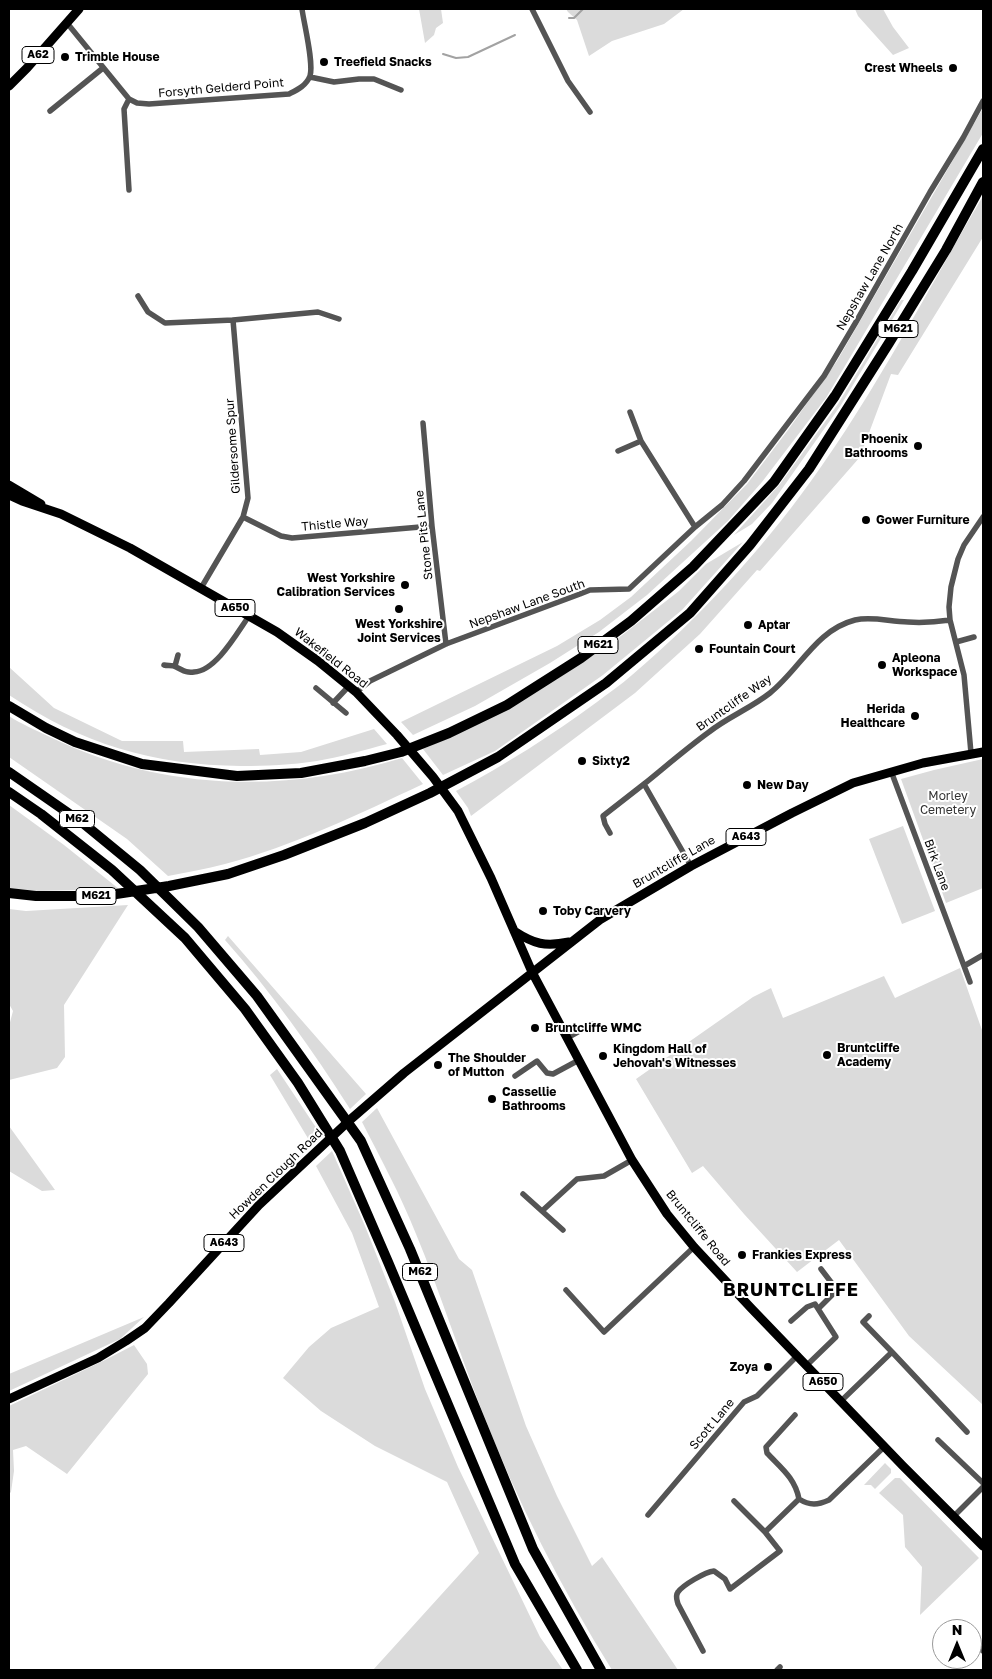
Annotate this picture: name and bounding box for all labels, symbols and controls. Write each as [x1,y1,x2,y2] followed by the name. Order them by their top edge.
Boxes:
[22,46,54,64] road number: A62
[75,50,159,64] place label: Trimble House
[59,51,71,63] marker: Trimble House
[334,55,432,69] place label: Treefield Snacks
[318,56,330,68] marker: Treefield Snacks
[864,61,943,75] place label: Crest Wheels
[947,62,959,74] marker: Crest Wheels
[158,75,284,101] street label: Forsyth Gelderd Point
[833,221,907,333] street label: Nepshaw Lane North
[878,320,918,338] road number: M621
[222,398,244,494] street label: Gildersome Spur
[844,432,908,460] place label: Phoenix Bathrooms
[912,440,924,452] marker: Phoenix Bathrooms
[412,489,436,581] street label: Stone Pits Lane
[876,513,970,527] place label: Gower Furniture
[301,514,369,534] street label: Thistle Way
[860,514,872,526] marker: Gower Furniture
[277,571,395,599] place label: West Yorkshire Calibration Services
[467,576,587,632] street label: Nepshaw Lane South
[399,579,411,591] marker: West Yorkshire Calibration Services
[215,600,255,616] road number: A650
[393,603,405,615] marker: West Yorkshire Joint Services
[355,617,443,645] place label: West Yorkshire Joint Services
[758,618,790,632] place label: Aptar
[742,619,754,631] marker: Aptar
[291,625,371,691] street label: Wakefield Road
[578,636,618,654] road number: M621
[709,642,796,656] place label: Fountain Court
[693,643,705,655] marker: Fountain Court
[892,651,957,679] place label: Apleona Workspace
[876,659,888,671] marker: Apleona Workspace
[694,672,774,734] street label: Bruntcliffe Way
[841,702,905,730] place label: Herida Healthcare
[909,710,921,722] marker: Herida Healthcare
[592,754,630,768] place label: Sixty2
[576,755,588,767] marker: Sixty2
[757,778,809,792] place label: New Day
[741,779,753,791] marker: New Day
[920,789,976,817] park label: Morley Cemetery
[60,811,94,828] road number: M62
[726,829,766,846] road number: A643
[630,833,718,891] street label: Bruntcliffe Lane
[921,837,953,893] street label: Birk Lane
[76,888,116,904] road number: M621
[553,904,631,918] place label: Toby Carvery
[537,905,549,917] marker: Toby Carvery
[545,1021,642,1035] place label: Bruntcliffe WMC
[529,1022,541,1034] marker: Bruntcliffe WMC
[837,1041,900,1069] place label: Bruntcliffe Academy
[613,1042,736,1070] place label: Kingdom Hall of Jehovah's Witnesses
[821,1049,833,1061] marker: Bruntcliffe Academy
[597,1050,609,1062] marker: Kingdom Hall of Jehovah's Witnesses
[448,1051,526,1079] place label: The Shoulder of Mutton
[432,1059,444,1071] marker: The Shoulder of Mutton
[502,1085,566,1113] place label: Cassellie Bathrooms
[486,1093,498,1105] marker: Cassellie Bathrooms
[226,1126,326,1222] street label: Howden Clough Road
[663,1187,733,1269] street label: Bruntcliffe Road
[204,1234,244,1252] road number: A643
[752,1248,852,1262] place label: Frankies Express
[736,1249,748,1261] marker: Frankies Express
[402,1264,438,1280] road number: M62
[722,1279,860,1301] district label: BRUNTCLIFFE
[730,1360,758,1374] place label: Zoya
[762,1361,774,1373] marker: Zoya
[803,1374,843,1390] road number: A650
[687,1396,737,1452] street label: Scott Lane
[932,1619,982,1669] north arrow
[952,1621,962,1638] text: N

